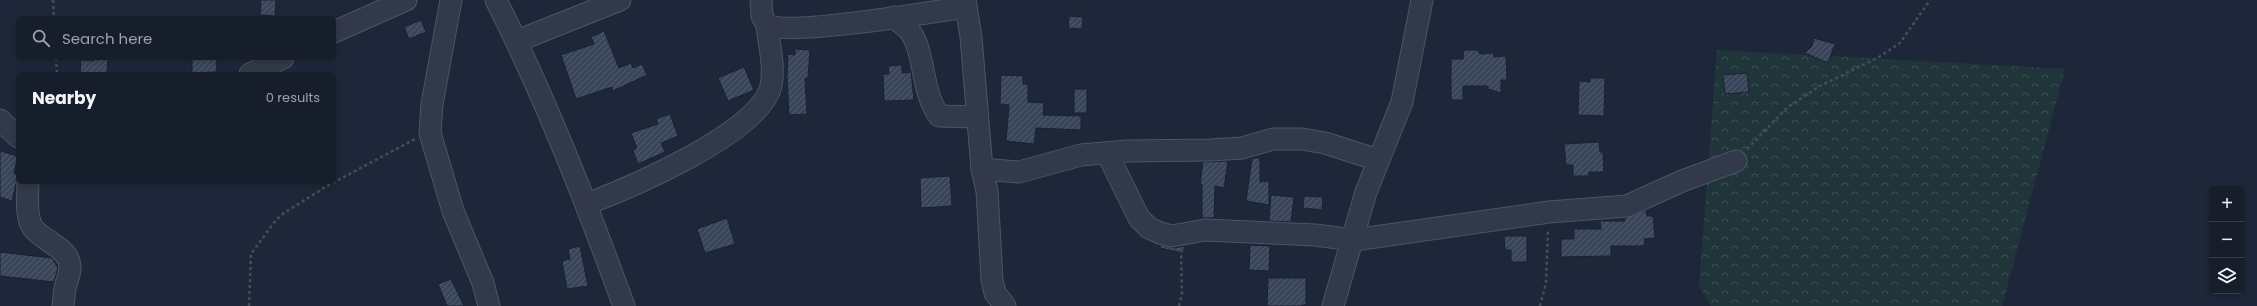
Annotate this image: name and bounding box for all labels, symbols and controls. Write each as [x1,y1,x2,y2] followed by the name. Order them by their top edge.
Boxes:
[16,16,336,60] search box
[30,27,52,49] icon: search
[62,28,152,49] text: Search here
[32,86,96,110] text: Nearby
[266,88,320,107] text: 0 results
[2209,186,2245,294] map controls
[2209,186,2245,222] button: +
[2209,222,2245,258] button: −
[2209,258,2245,294] button: layers

